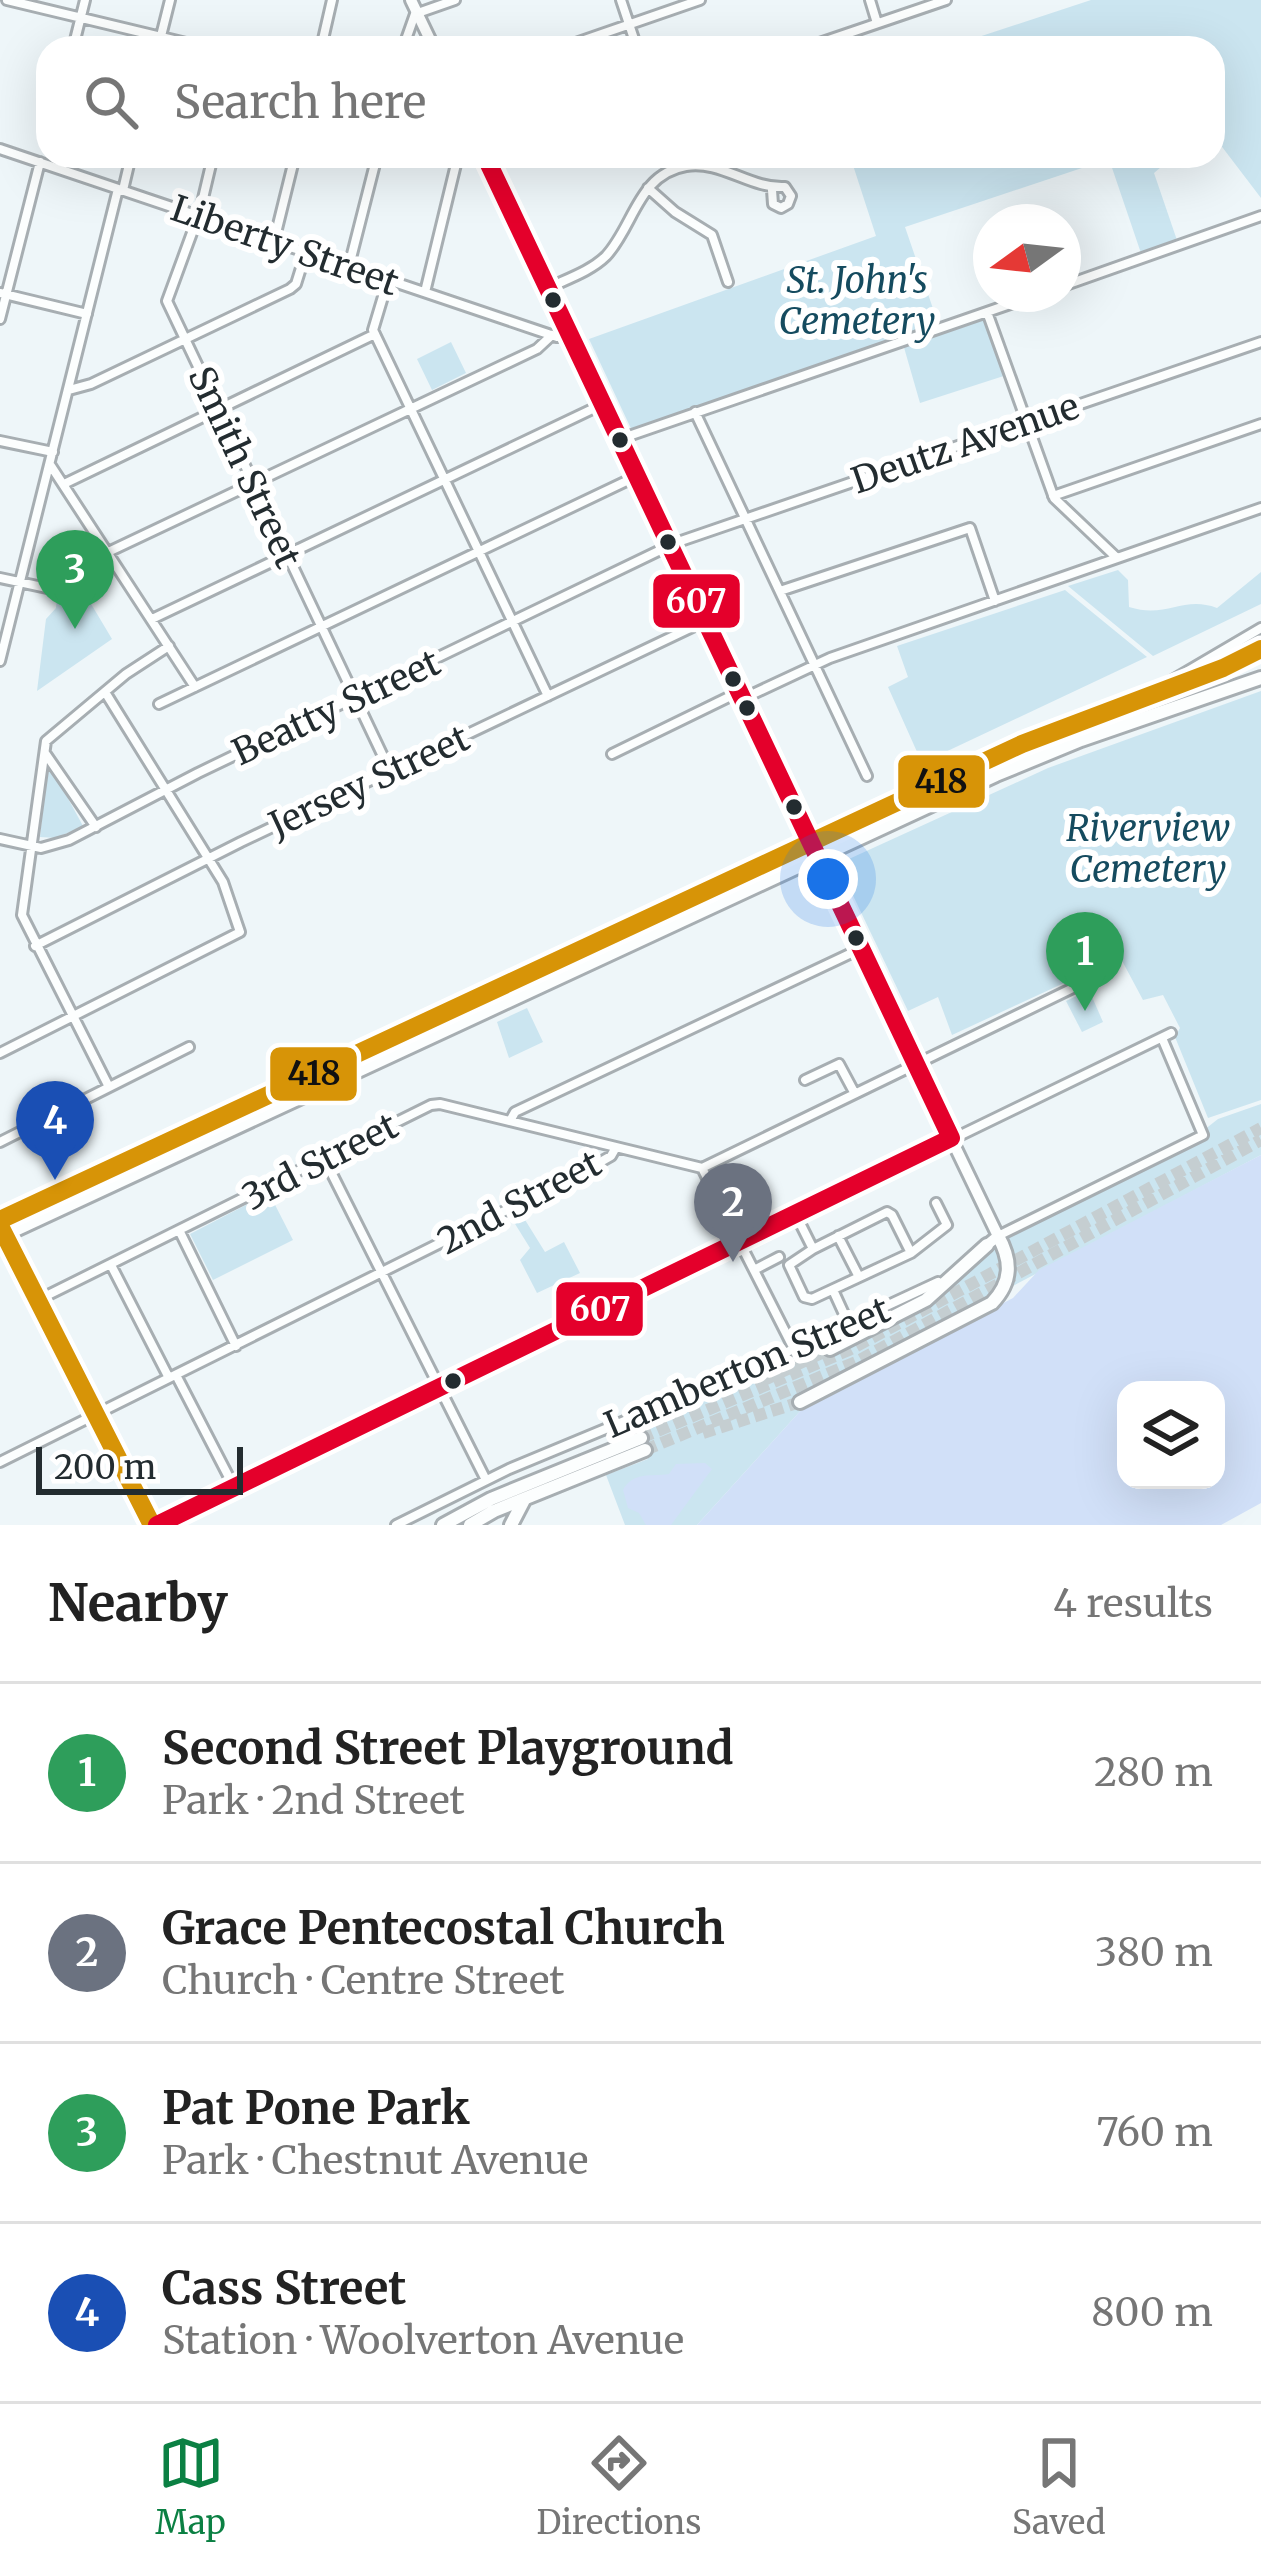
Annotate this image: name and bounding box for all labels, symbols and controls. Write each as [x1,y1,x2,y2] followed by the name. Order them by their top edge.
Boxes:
[36,36,1225,168] search box
[78,69,144,135] icon: search
[174,74,426,130] text: Search here
[165,186,404,305] street label: Liberty Street
[973,204,1081,312] north arrow
[779,258,936,344] park label: St. John's Cemetery
[542,289,564,311] unlabelled marker
[178,359,311,575] street label: Smith Street
[846,384,1085,503] street label: Deutz Avenue
[609,429,631,451] unlabelled marker
[36,530,114,629] pin: 3
[657,531,679,553] unlabelled marker
[651,572,742,630] line badge: 607
[666,581,726,622] text: 607
[225,640,447,775] street label: Beatty Street
[722,668,744,690] unlabelled marker
[736,697,758,719] unlabelled marker
[261,715,477,848] street label: Jersey Street
[896,753,987,810] line badge: 418
[914,761,968,802] text: 418
[783,796,805,818] unlabelled marker
[1066,806,1230,892] park label: Riverview Cemetery
[798,849,858,909] your location
[1046,912,1124,1011] pin: 1
[845,927,867,949] unlabelled marker
[268,1045,359,1103] line badge: 418
[287,1053,341,1094] text: 418
[16,1081,94,1180] pin: 4
[235,1103,405,1220] street label: 3rd Street
[430,1141,609,1264] street label: 2nd Street
[694,1163,772,1262] pin: 2
[554,1280,645,1338] line badge: 607
[598,1287,897,1448] street label: Lamberton Street
[570,1289,630,1330] text: 607
[442,1370,464,1392] unlabelled marker
[1117,1381,1225,1489] map controls
[1117,1381,1225,1489] button: layers
[36,1441,243,1494] scale bar
[54,1447,156,1488] text: 200 m
[48,1571,228,1635] text: Nearby
[1053,1579,1213,1628] text: 4 results
[162,1720,734,1776] text: Second Street Playground
[78,1748,96,1797] text: 1
[1094,1748,1213,1797] text: 280 m
[162,1776,465,1825] text: Park · 2nd Street
[162,1900,725,1956] text: Grace Pentecostal Church
[76,1928,98,1977] text: 2
[1095,1928,1213,1977] text: 380 m
[162,1956,565,2005] text: Church · Centre Street
[162,2080,470,2136] text: Pat Pone Park
[76,2108,98,2157] text: 3
[1096,2108,1213,2157] text: 760 m
[162,2136,588,2185] text: Park · Chestnut Avenue
[162,2260,406,2316] text: Cass Street
[75,2288,99,2337] text: 4
[1091,2288,1213,2337] text: 800 m
[162,2316,684,2365] text: Station · Woolverton Avenue
[155,2430,226,2543] tab: Map
[536,2430,701,2543] tab: Directions
[1012,2430,1106,2543] tab: Saved

